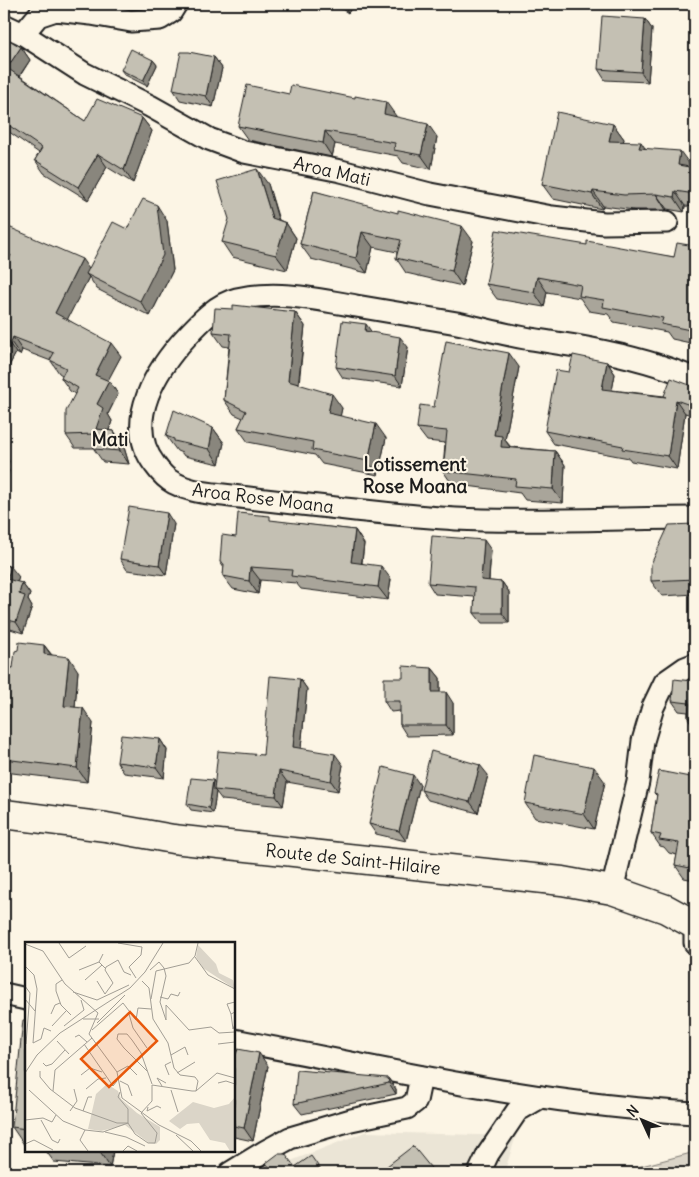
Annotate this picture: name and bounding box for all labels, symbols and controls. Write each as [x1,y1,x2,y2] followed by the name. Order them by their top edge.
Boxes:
[291,151,373,191] street label: Aroa Mati
[92,427,128,451] district label: Mati
[363,452,467,498] district label: Lotissement Rose Moana
[191,478,335,518] street label: Aroa Rose Moana
[264,838,442,880] street label: Route de Saint-Hilaire
[25,942,235,1152] inset map
[616,1094,666,1144] north arrow
[623,1101,642,1121] text: N

